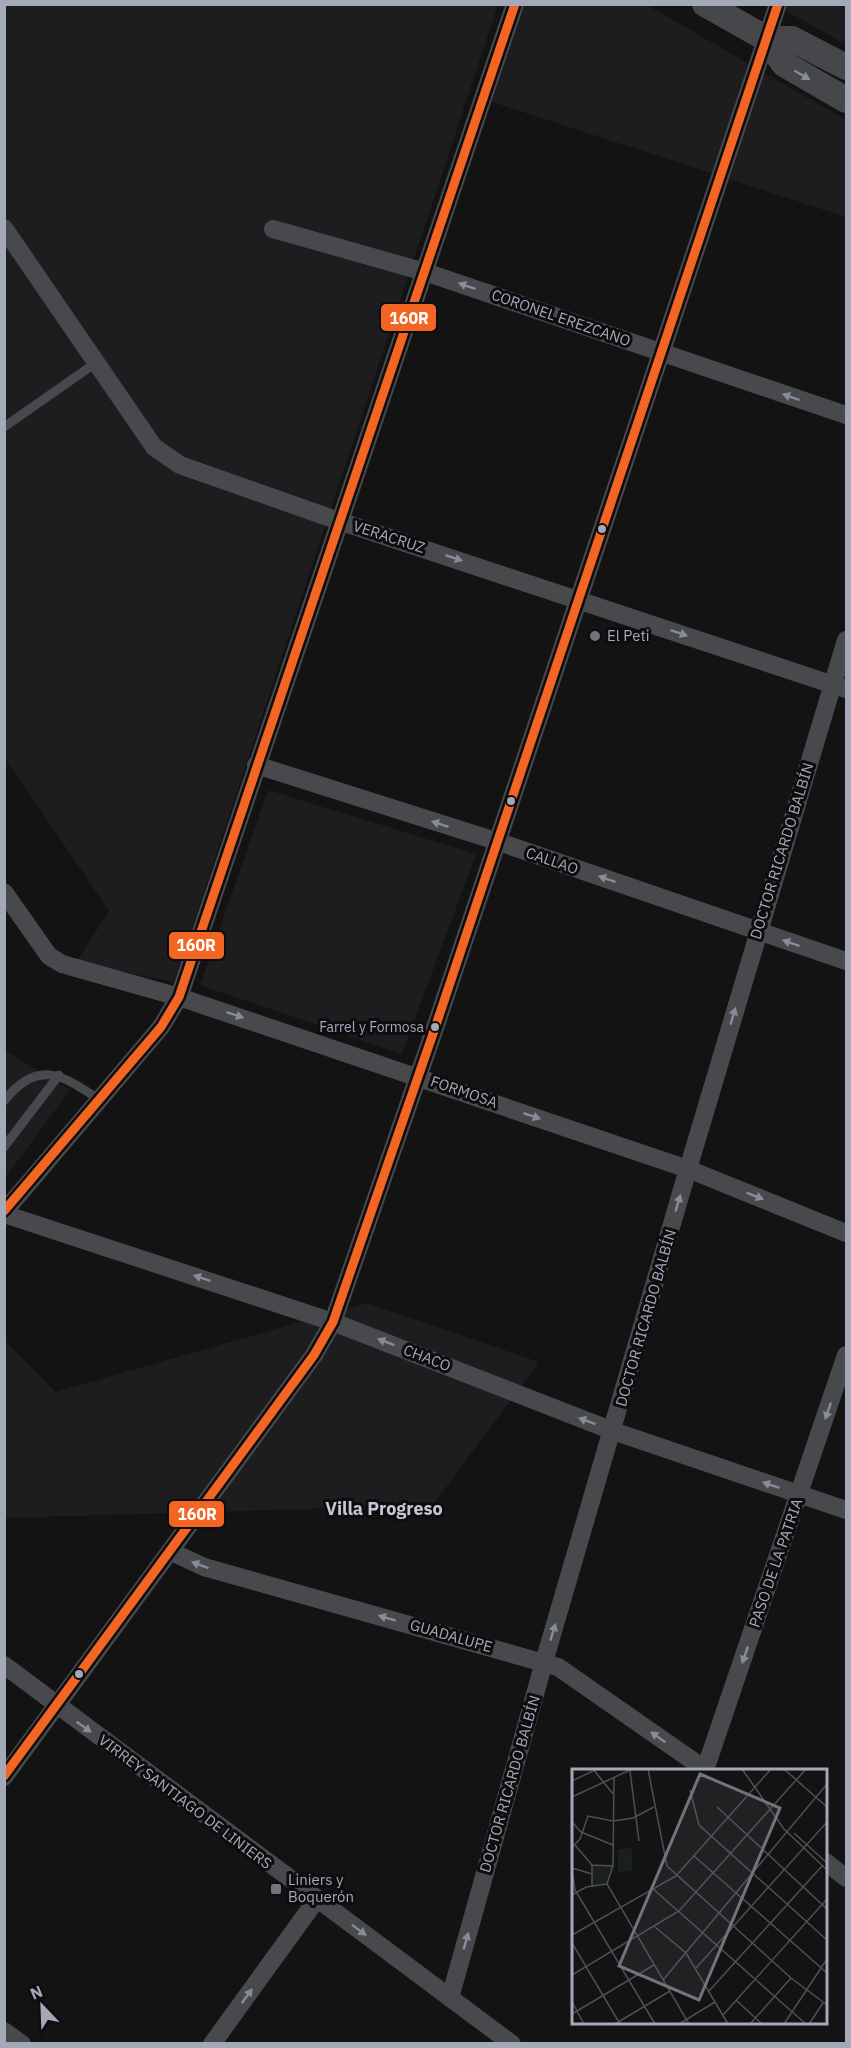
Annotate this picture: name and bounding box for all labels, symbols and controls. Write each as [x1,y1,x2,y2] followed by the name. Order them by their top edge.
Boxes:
[794,69,810,80] one-way arrow
[458,281,476,291] one-way arrow
[489,285,633,350] street label: CORONEL EREZCANO
[380,303,437,332] line badge: 160R
[389,308,429,328] text: 160R
[782,391,800,401] one-way arrow
[351,516,428,557] street label: VERACRUZ
[596,523,608,535] unlabelled marker
[445,554,463,564] one-way arrow
[607,626,649,645] place label: El Peti
[671,628,689,638] one-way arrow
[588,629,602,643] marker: El Peti
[746,760,817,941] street label: DOCTOR RICARDO BALBÍN
[505,795,517,807] unlabelled marker
[431,818,449,828] one-way arrow
[523,843,581,878] street label: CALLAO
[598,874,616,884] one-way arrow
[168,931,225,960] line badge: 160R
[176,935,216,955] text: 160R
[782,937,800,947] one-way arrow
[729,1007,738,1025] one-way arrow
[226,1011,244,1021] one-way arrow
[319,1018,425,1036] place label: Farrel y Formosa
[429,1021,441,1033] marker: Farrel y Formosa
[428,1071,500,1112] street label: FORMOSA
[523,1111,541,1121] one-way arrow
[747,1191,765,1201] one-way arrow
[674,1194,683,1212] one-way arrow
[611,1227,680,1409] street label: DOCTOR RICARDO BALBÍN
[193,1273,211,1283] one-way arrow
[377,1337,395,1346] one-way arrow
[401,1340,453,1375] street label: CHACO
[822,1402,832,1420] one-way arrow
[578,1416,596,1425] one-way arrow
[762,1479,780,1489] one-way arrow
[745,1496,807,1630] street label: PASO DE LA PATRIA
[325,1497,443,1520] district label: Villa Progreso
[168,1500,225,1528] line badge: 160R
[177,1504,217,1524] text: 160R
[190,1559,208,1569] one-way arrow
[378,1613,396,1622] one-way arrow
[408,1615,494,1656] street label: GUADALUPE
[549,1623,558,1641] one-way arrow
[739,1646,749,1664] one-way arrow
[73,1668,85,1680] unlabelled marker
[475,1693,544,1875] street label: DOCTOR RICARDO BALBÍN
[77,1720,92,1732] one-way arrow
[95,1730,276,1873] street label: VIRREY SANTIAGO DE LINIERS
[651,1731,667,1743] one-way arrow
[572,1769,827,2024] inset map
[288,1870,354,1906] place label: Liniers y Boquerón
[269,1882,283,1896] marker: Liniers y Boquerón
[350,1924,366,1936] one-way arrow
[462,1932,471,1950] one-way arrow
[12,1976,72,2036] north arrow
[27,1981,45,2004] text: N
[240,1989,252,2004] one-way arrow

